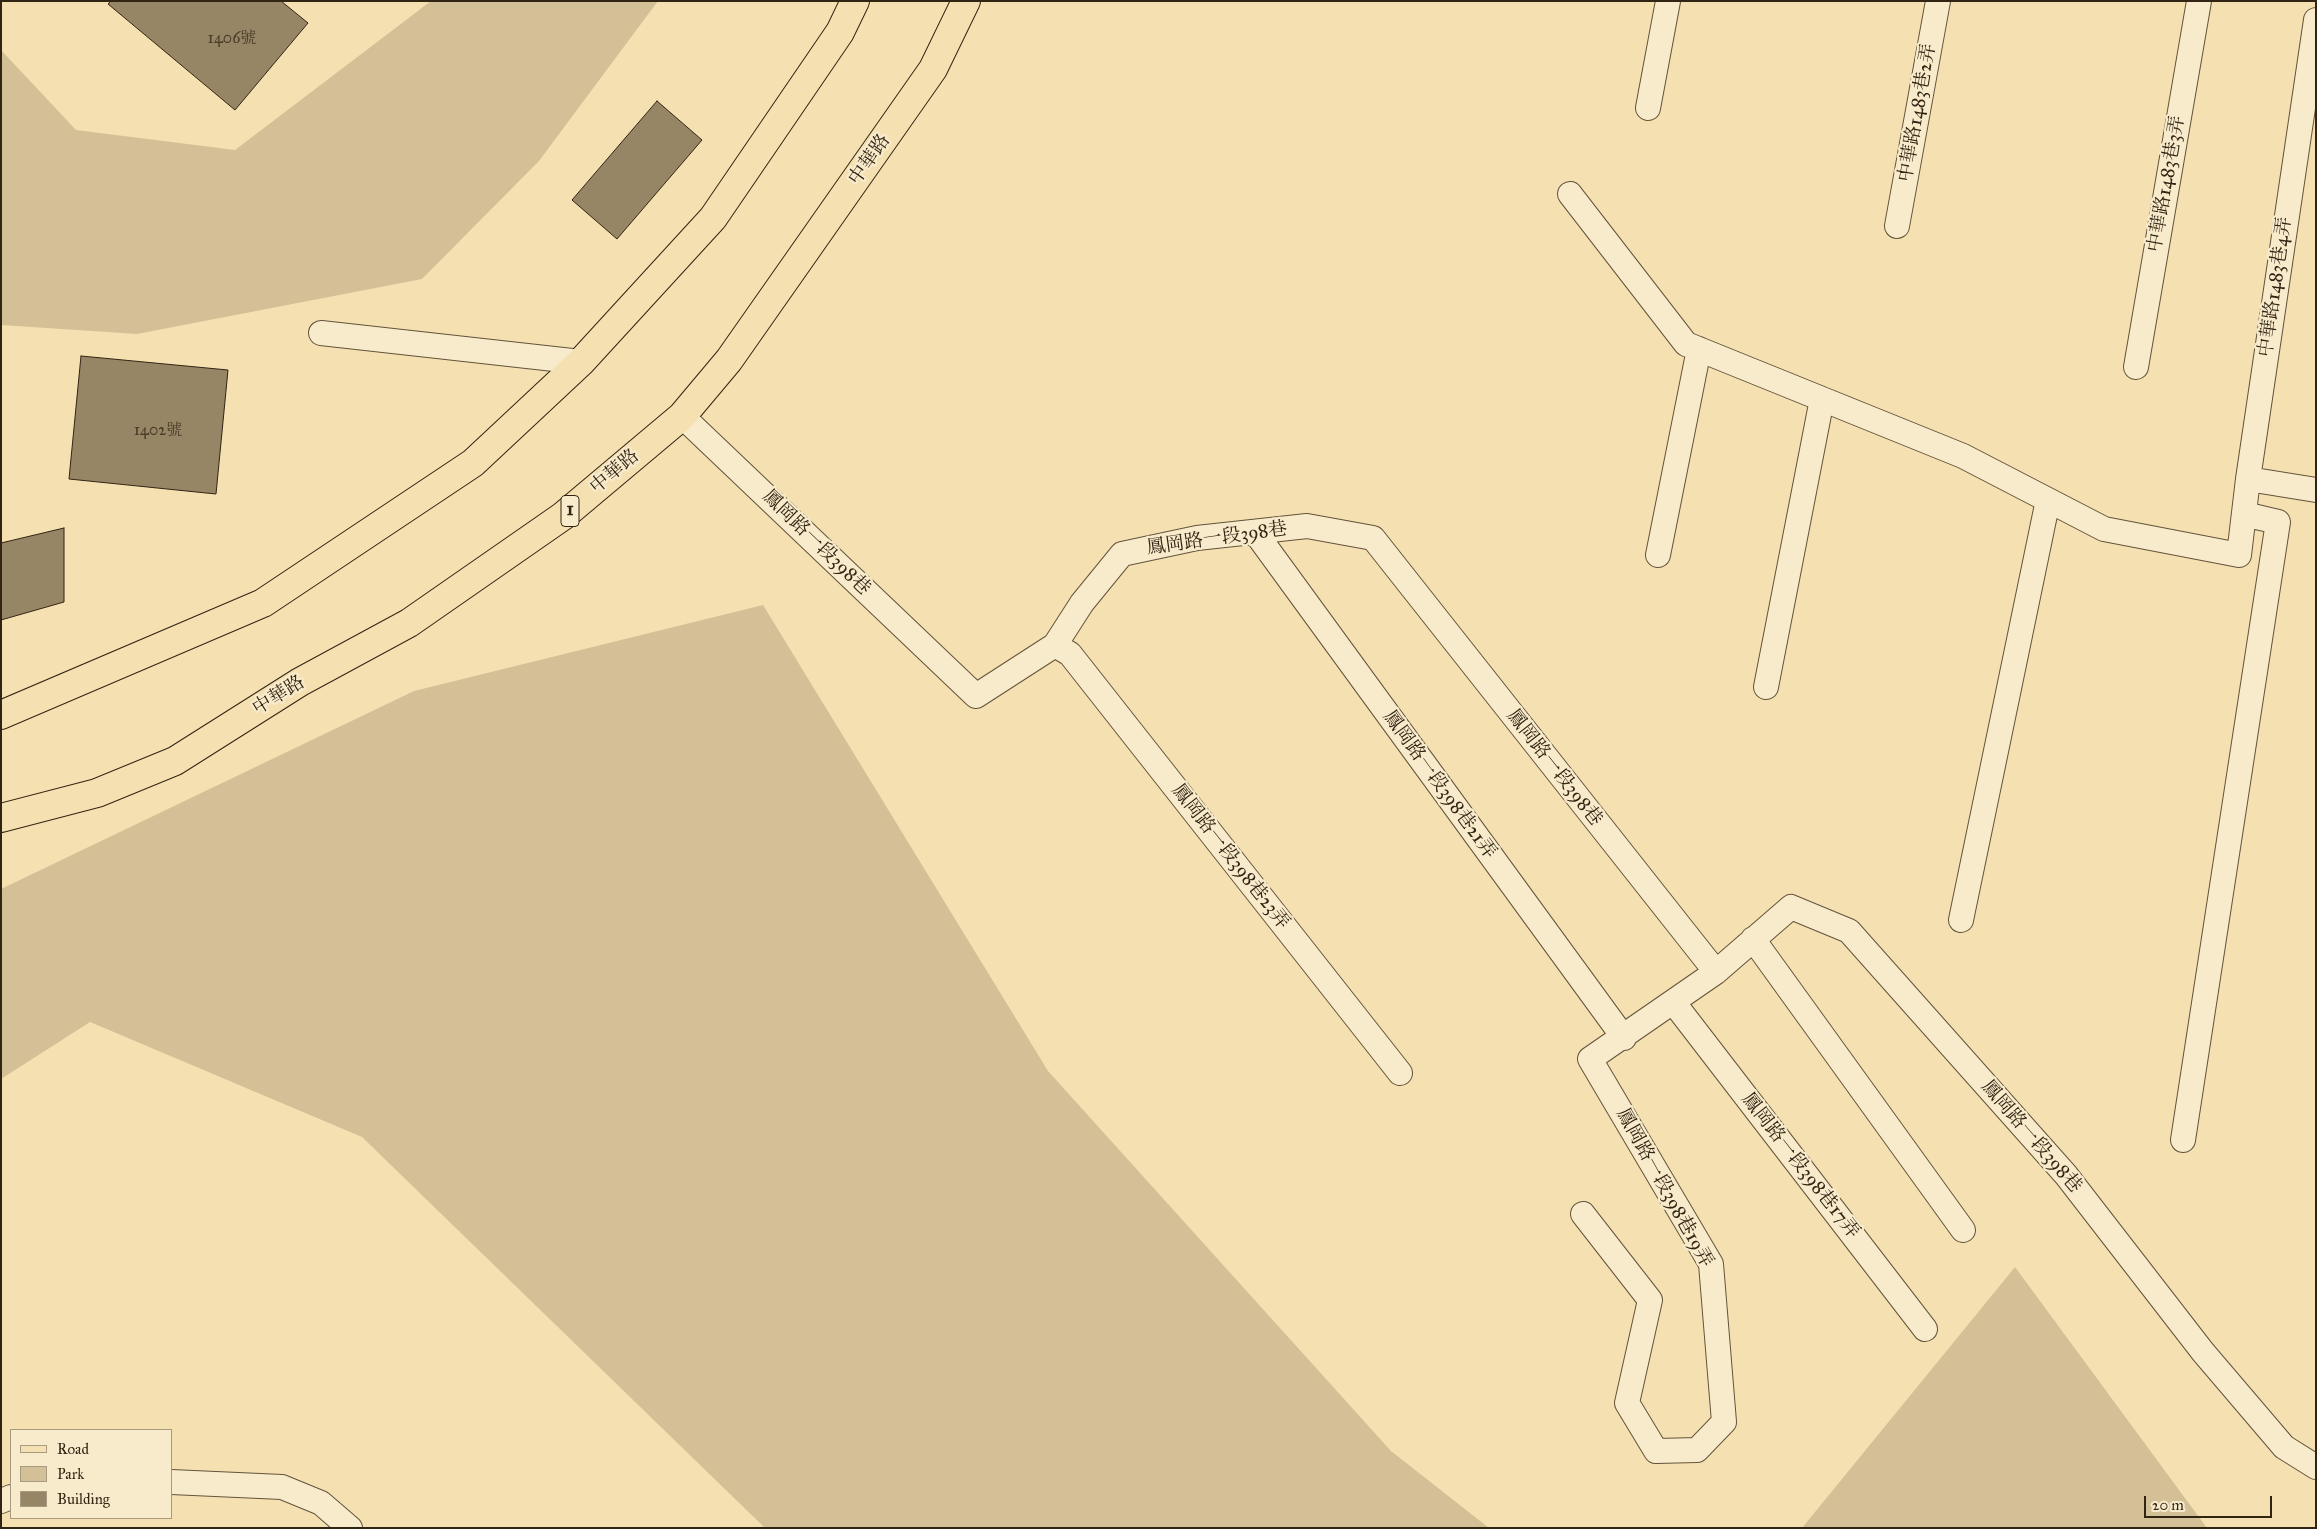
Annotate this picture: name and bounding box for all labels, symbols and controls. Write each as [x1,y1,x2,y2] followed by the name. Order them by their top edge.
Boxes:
[208,29,256,49] house number: 1406號
[1895,42,1941,184] street label: 中華路1483巷2弄
[2144,114,2190,254] street label: 中華路1483巷3弄
[844,130,896,190] street label: 中華路
[2255,215,2297,359] street label: 中華路1483巷4弄
[134,421,182,441] house number: 1402號
[586,445,644,499] street label: 中華路
[757,486,875,600] street label: 鳳岡路一段398巷
[561,496,579,526] road number: 1
[1145,518,1289,560] street label: 鳳岡路一段398巷
[249,671,309,721] street label: 中華路
[1501,705,1607,831] street label: 鳳岡路一段398巷
[1378,706,1500,864] street label: 鳳岡路一段398巷21弄
[1166,780,1294,934] street label: 鳳岡路一段398巷23弄
[1976,1076,2086,1198] street label: 鳳岡路一段398巷
[1736,1089,1864,1243] street label: 鳳岡路一段398巷17弄
[1611,1104,1717,1272] street label: 鳳岡路一段398巷19弄
[10,1429,172,1519] legend
[57,1440,89,1458] text: Road
[57,1465,84,1483] text: Park
[2147,1486,2274,1518] scale bar
[57,1490,110,1508] text: Building
[2152,1496,2184,1514] text: 20 m

